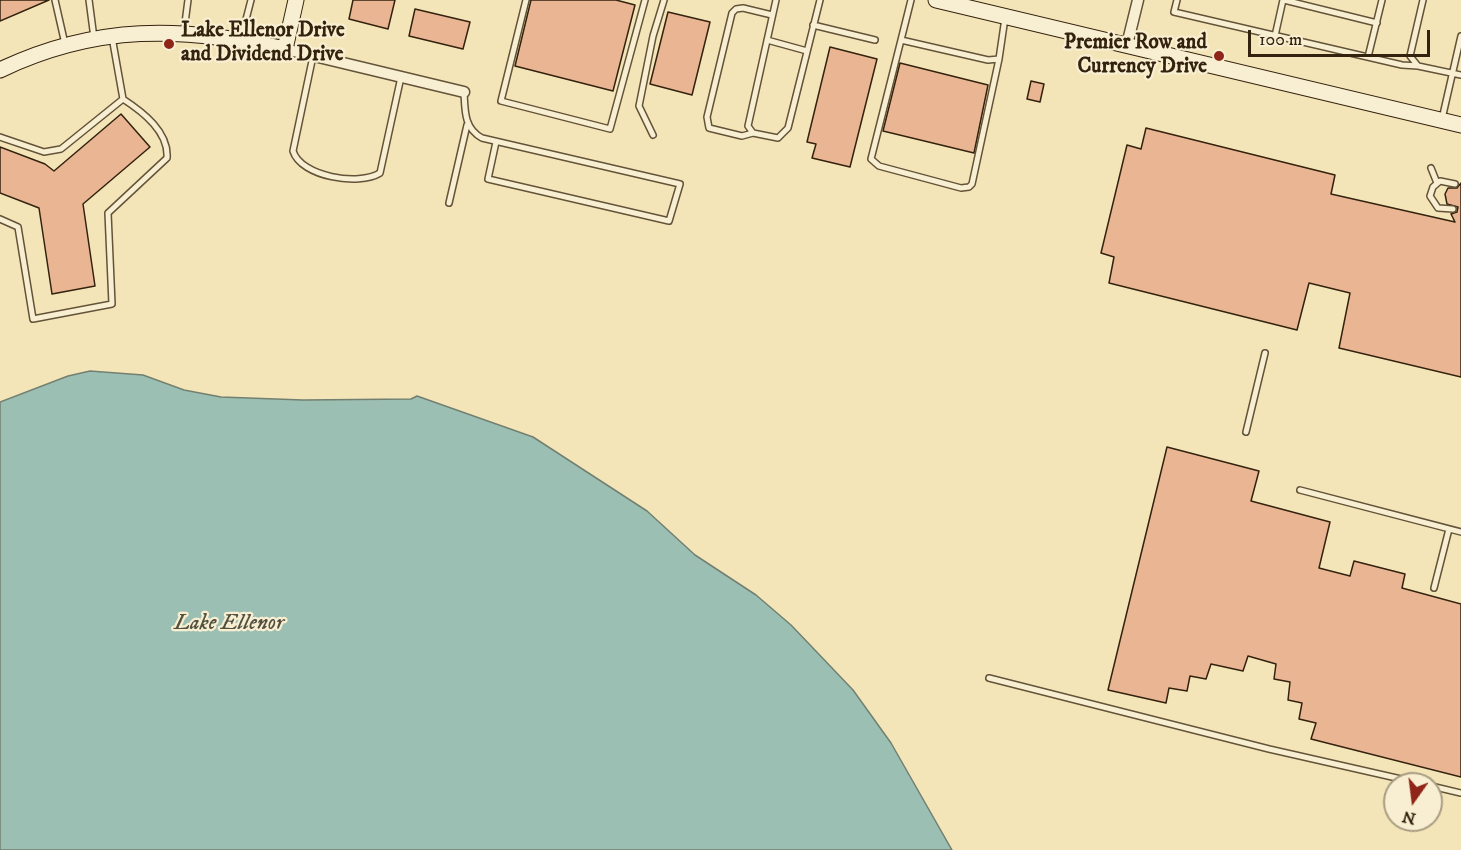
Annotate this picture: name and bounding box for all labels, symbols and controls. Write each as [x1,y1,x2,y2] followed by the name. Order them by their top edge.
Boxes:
[1251,18,1432,56] scale bar
[181,19,345,69] place label: Lake Ellenor Drive and Dividend Drive
[1259,29,1302,51] text: 100 m
[1064,31,1207,81] place label: Premier Row and Currency Drive
[162,37,176,51] marker: Lake Ellenor Drive and Dividend Drive
[1212,49,1226,63] marker: Premier Row and Currency Drive
[174,611,284,637] water label: Lake Ellenor
[1383,772,1443,832] north arrow
[1400,806,1418,829] text: N

